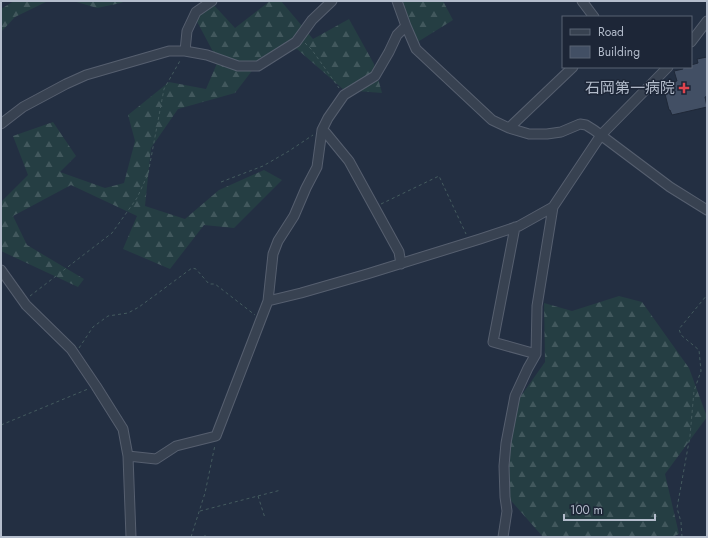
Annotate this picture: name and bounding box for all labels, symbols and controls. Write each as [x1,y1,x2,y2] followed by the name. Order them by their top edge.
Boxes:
[562,16,692,68] legend
[598,23,624,41] text: Road
[598,43,640,61] text: Building
[585,77,675,99] place label: 石岡第一病院
[678,82,690,94] marker: 石岡第一病院
[564,496,655,522] scale bar
[570,501,603,519] text: 100 m

